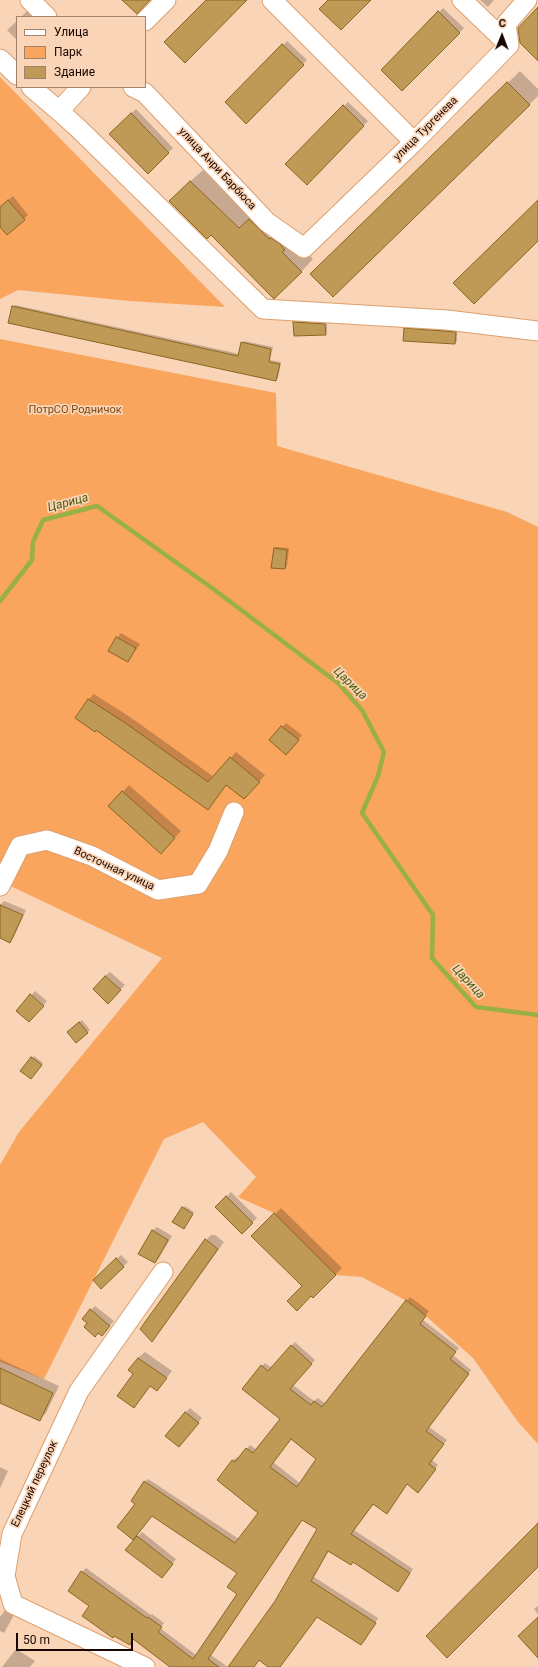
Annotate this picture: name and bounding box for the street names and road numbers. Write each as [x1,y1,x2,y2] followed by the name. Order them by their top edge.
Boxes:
[391,94,461,164] street label: улица Тургенева
[176,125,258,213] street label: улица Анри Барбюса
[72,845,156,893] street label: Восточная улица
[9,1439,61,1529] street label: Елецкий переулок

